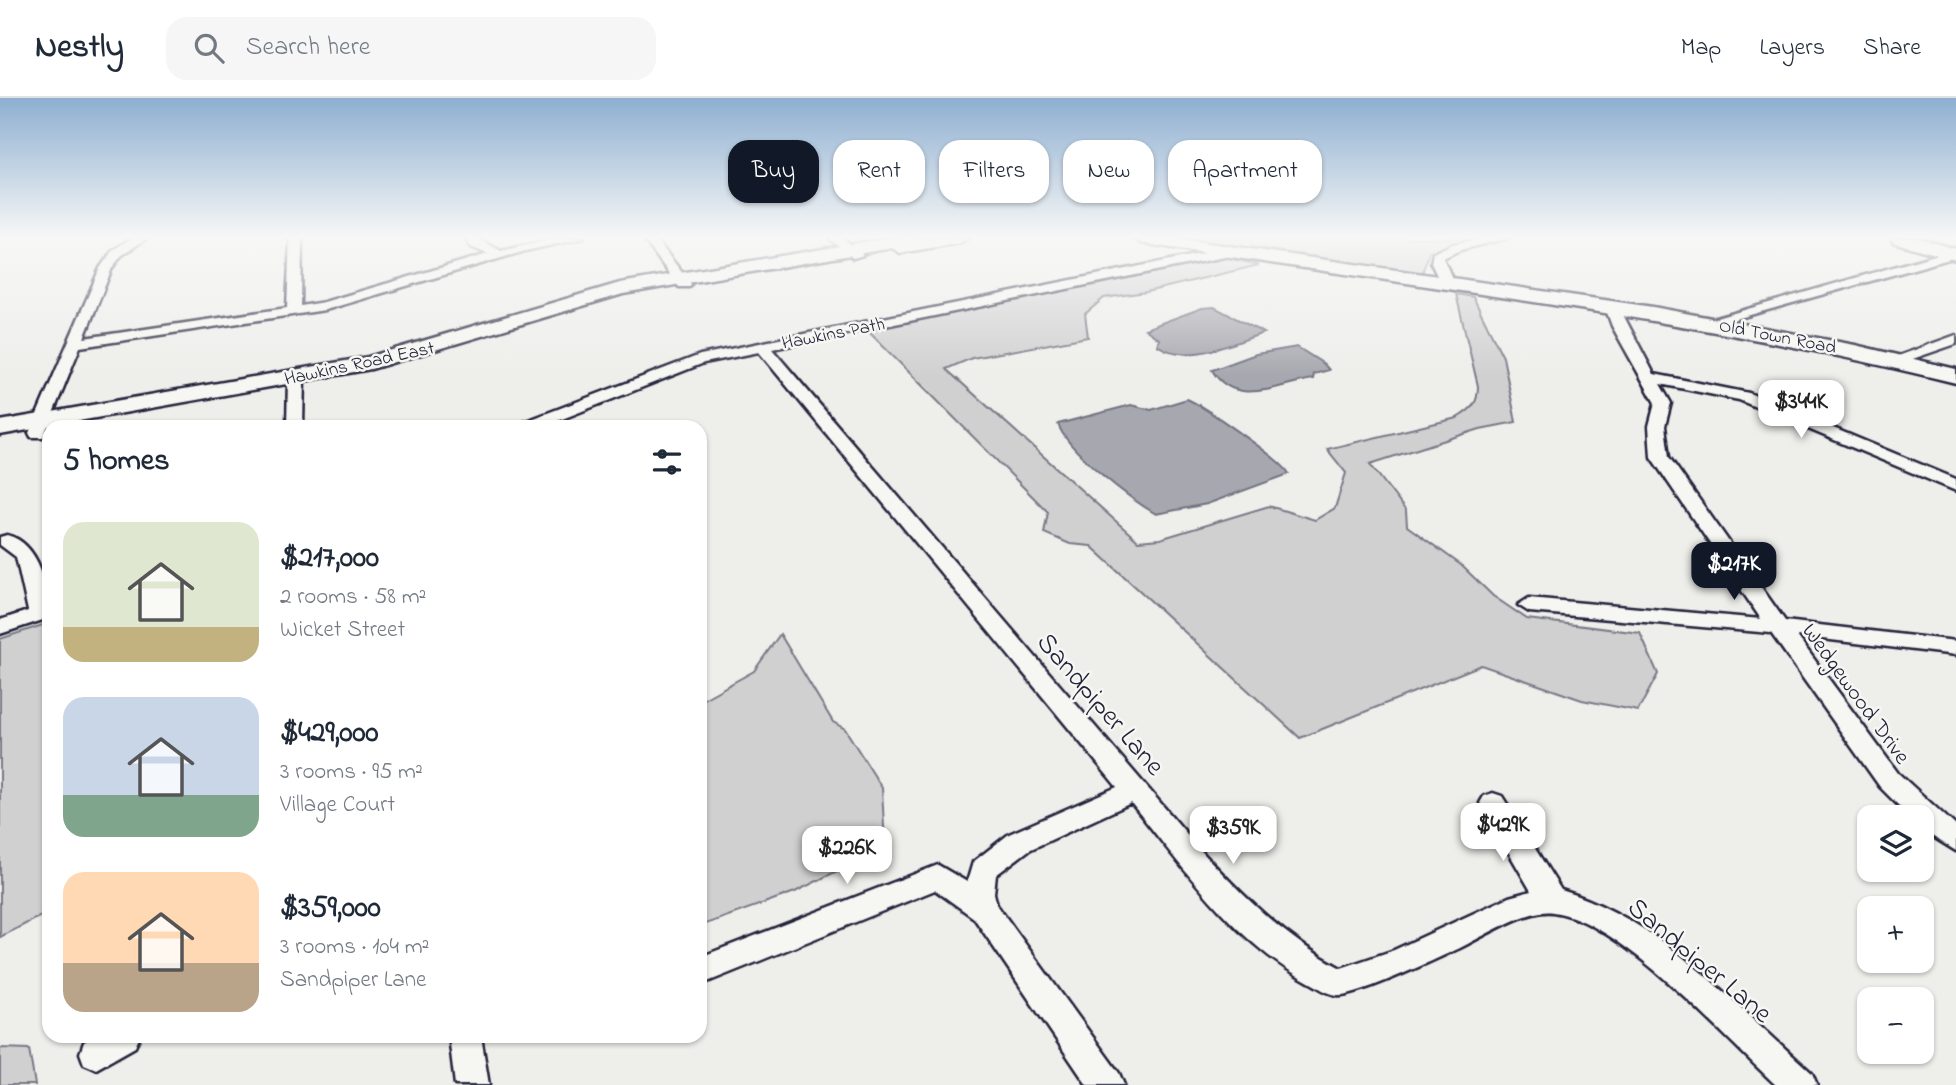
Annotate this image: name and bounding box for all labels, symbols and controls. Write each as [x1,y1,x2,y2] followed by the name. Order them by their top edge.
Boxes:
[166,17,656,80] search box
[35,24,124,72] text: Nestly
[190,29,228,67] icon: search
[246,29,370,67] text: Search here
[1681,31,1721,66] text: Map
[1759,31,1825,66] text: Layers
[1863,31,1921,66] text: Share
[728,140,819,203] chip: Buy
[833,140,925,203] chip: Rent
[939,140,1049,203] chip: Filters
[1063,140,1154,203] chip: New
[1168,140,1322,203] chip: Apartment
[780,311,887,358] street label: Hawkins Path
[1717,313,1839,362] street label: Old Town Road
[282,335,438,394] street label: Hawkins Road East
[1752,380,1850,440] pin: $344K
[1774,386,1828,419] text: $344K
[63,440,170,484] text: 5 homes
[648,443,686,481] icon: filters
[280,537,379,581] text: $217,000
[1685,542,1783,602] pin: $217K
[1707,548,1761,581] text: $217K
[119,550,203,634] icon: home
[280,581,426,614] text: 2 rooms · 58 m²
[280,614,405,647] text: Wicket Street
[1792,617,1918,773] street label: Wedgewood Drive
[1025,625,1174,786] street label: Sandpiper Lane
[280,712,379,756] text: $429,000
[119,725,203,809] icon: home
[280,756,423,789] text: 3 rooms · 95 m²
[280,789,395,822] text: Village Court
[1454,804,1552,863] pin: $429K
[1857,805,1934,1064] map controls
[1857,805,1934,882] button: layers
[1184,806,1282,866] pin: $359K
[1477,809,1529,842] text: $429K
[1206,812,1260,845] text: $359K
[798,826,896,886] pin: $226K
[818,832,876,865] text: $226K
[280,887,381,931] text: $359,000
[1617,889,1781,1035] street label: Sandpiper Lane
[1857,896,1934,973] button: +
[119,900,203,984] icon: home
[280,931,429,964] text: 3 rooms · 104 m²
[280,964,426,997] text: Sandpiper Lane
[1857,987,1934,1064] button: −

